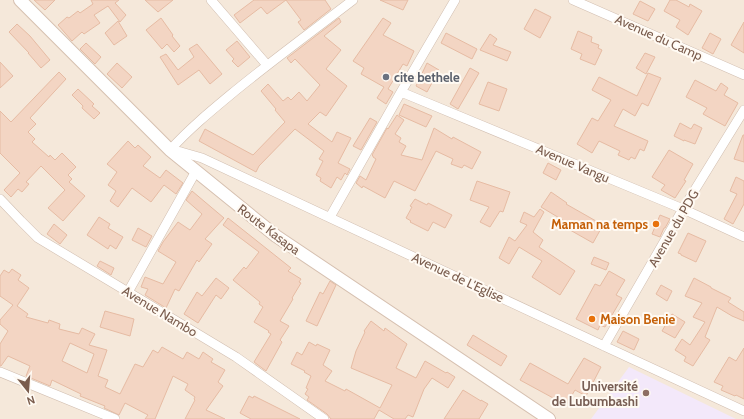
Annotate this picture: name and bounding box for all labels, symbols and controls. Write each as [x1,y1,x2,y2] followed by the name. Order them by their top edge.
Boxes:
[613,11,705,63] street label: Avenue du Camp
[394,69,460,85] place label: cite bethele
[381,72,391,82] marker: cite bethele
[534,140,612,186] street label: Avenue Vangu
[644,186,702,270] street label: Avenue du PDG
[235,200,304,258] street label: Route Kasapa
[551,216,648,232] place label: Maman na temps
[651,219,661,229] marker: Maman na temps
[409,249,507,305] street label: Avenue de L'Eglise
[119,282,201,340] street label: Avenue Nambo
[600,311,675,327] place label: Maison Benie
[587,314,597,324] marker: Maison Benie
[8,371,48,411] north arrow
[552,378,638,409] place label: Université de Lubumbashi
[641,388,651,398] marker: Université de Lubumbashi
[25,393,37,408] text: N

